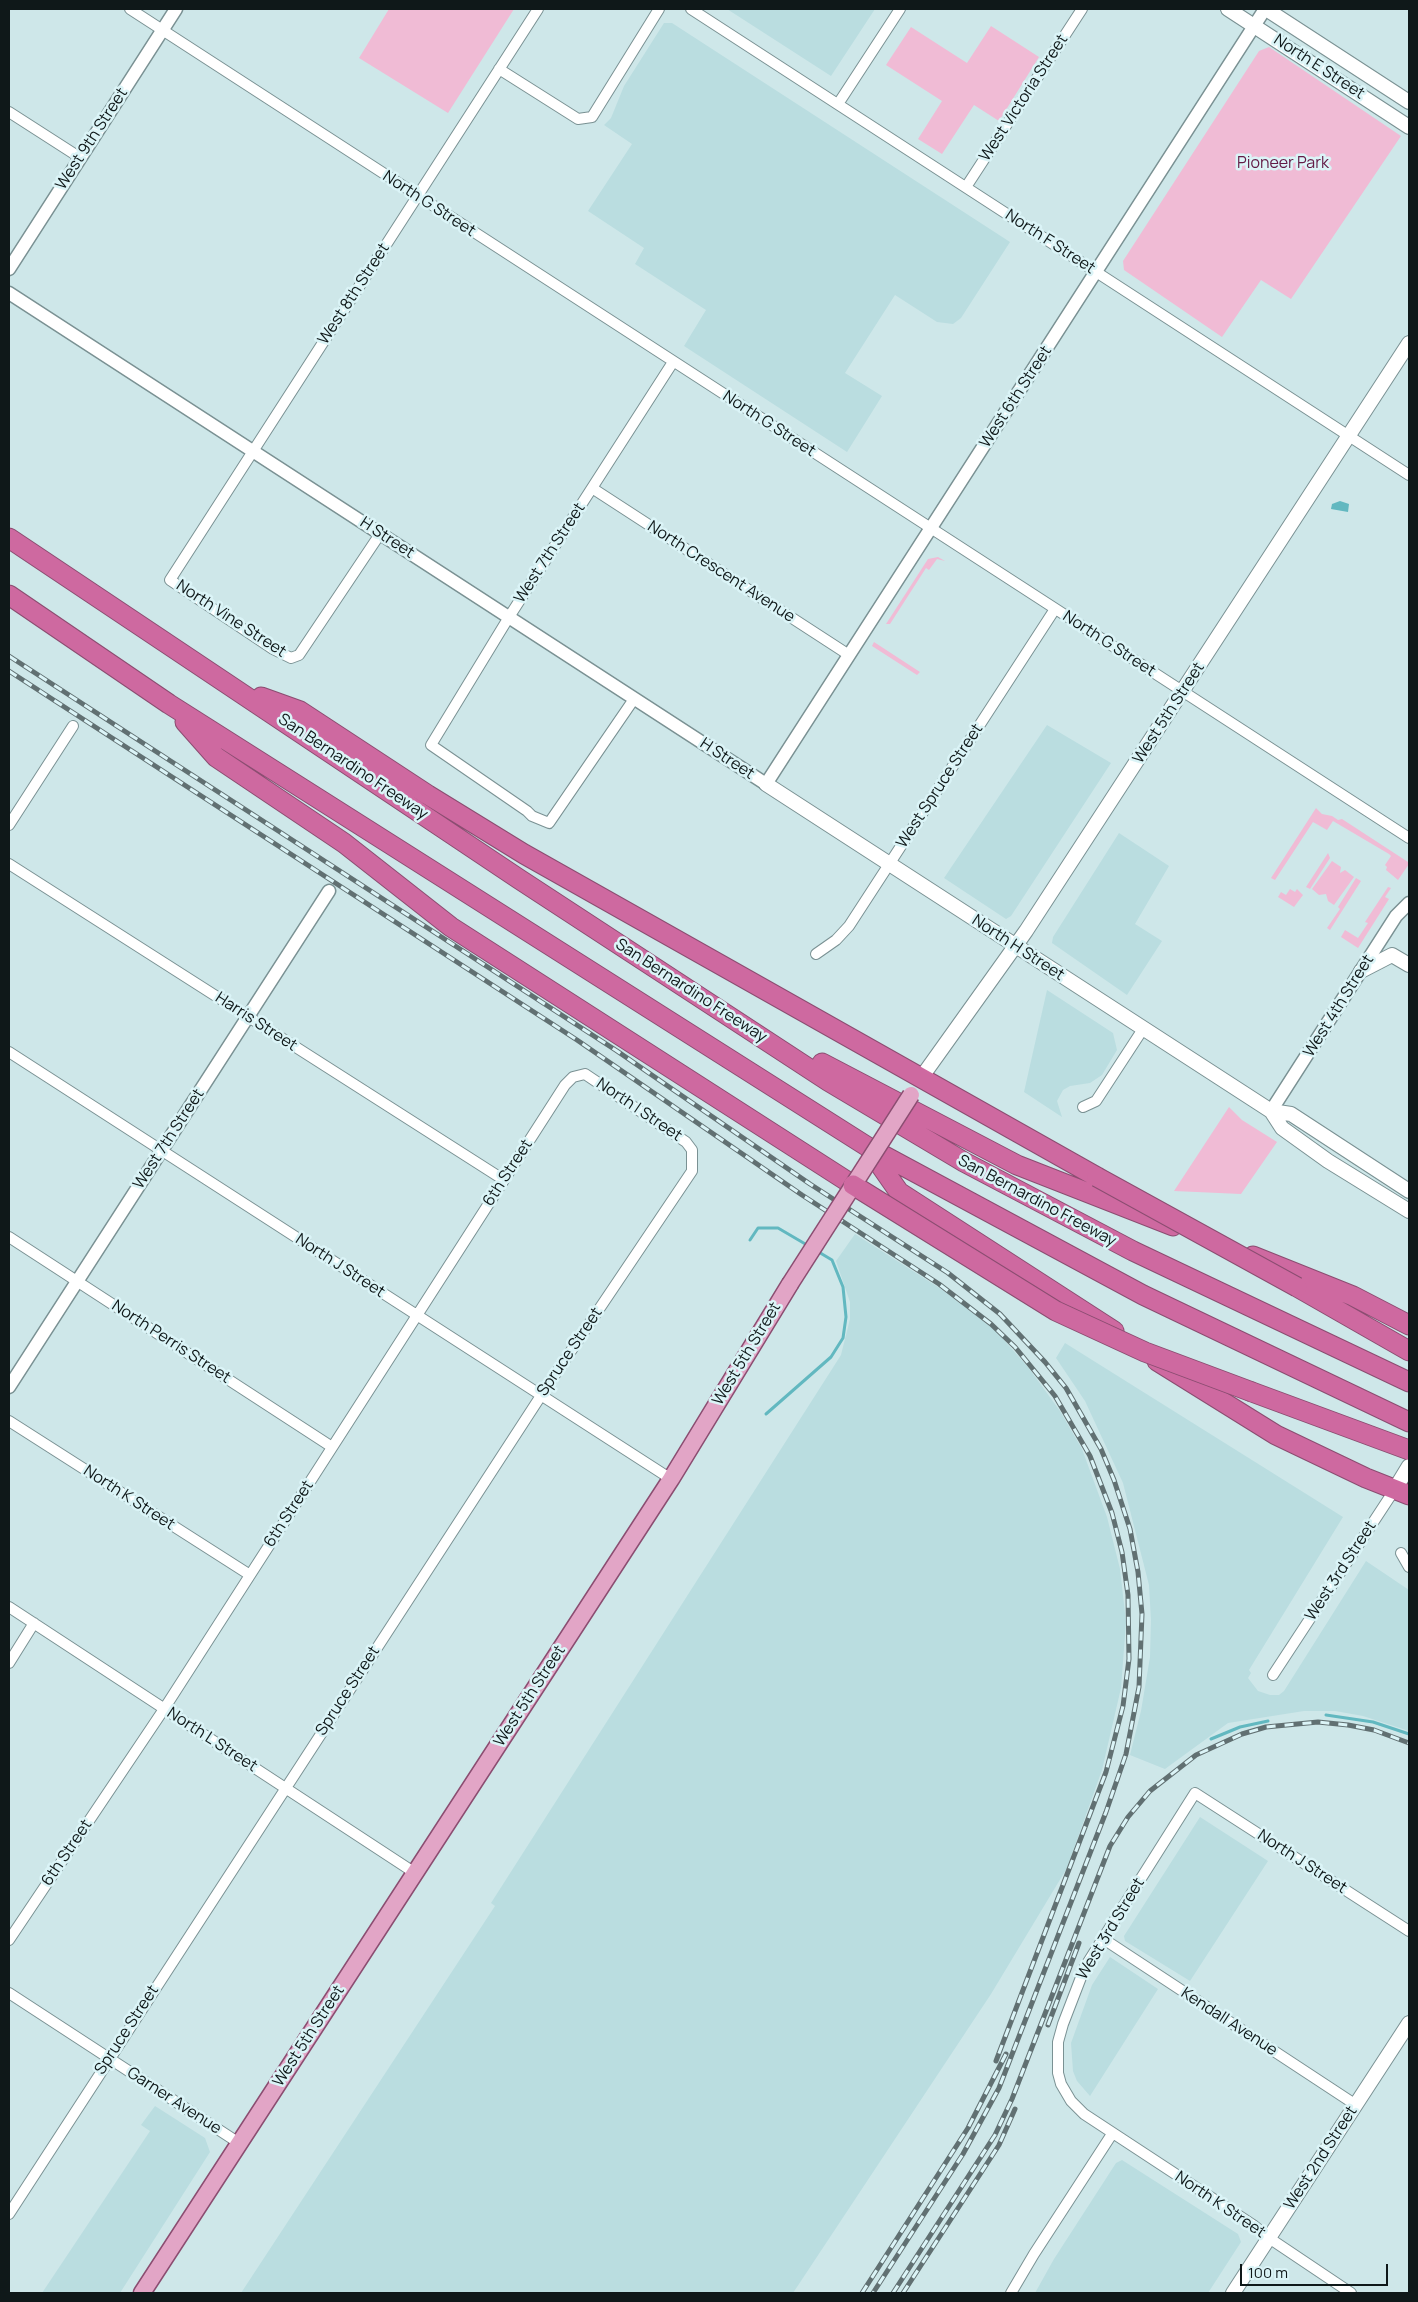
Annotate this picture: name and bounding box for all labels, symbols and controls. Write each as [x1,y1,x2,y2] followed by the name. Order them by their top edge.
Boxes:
[1270,30,1368,104] street label: North E Street
[976,31,1072,165] street label: West Victoria Street
[52,85,132,193] street label: West 9th Street
[1237,154,1329,174] park label: Pioneer Park
[379,167,479,241] street label: North G Street
[1001,206,1099,278] street label: North F Street
[314,240,394,348] street label: West 8th Street
[976,343,1056,451] street label: West 6th Street
[719,387,819,461] street label: North G Street
[510,499,590,607] street label: West 7th Street
[356,513,418,563] street label: H Street
[644,517,798,627] street label: North Crescent Avenue
[172,576,290,662] street label: North Vine Street
[1059,607,1159,681] street label: North G Street
[1129,659,1209,767] street label: West 5th Street
[275,710,431,824] street label: San Bernardino Freeway
[893,720,987,852] street label: West Spruce Street
[696,734,758,784] street label: H Street
[968,911,1068,985] street label: North H Street
[612,935,770,1047] street label: San Bernardino Freeway
[1300,951,1378,1061] street label: West 4th Street
[211,988,301,1056] street label: Harris Street
[593,1074,685,1146] street label: North I Street
[129,1085,209,1193] street label: West 7th Street
[479,1136,537,1210] street label: 6th Street
[955,1151,1119,1251] street label: San Bernardino Freeway
[292,1230,388,1302] street label: North J Street
[108,1296,234,1388] street label: North Perris Street
[709,1299,785,1409] street label: West 5th Street
[533,1304,607,1400] street label: Spruce Street
[80,1461,178,1535] street label: North K Street
[260,1477,318,1551] street label: 6th Street
[1301,1517,1381,1625] street label: West 3rd Street
[490,1642,570,1750] street label: West 5th Street
[312,1643,384,1739] street label: Spruce Street
[163,1704,261,1776] street label: North L Street
[38,1816,96,1890] street label: 6th Street
[1254,1826,1350,1898] street label: North J Street
[1073,1875,1149,1983] street label: West 3rd Street
[91,1982,163,2078] street label: Spruce Street
[269,1982,349,2090] street label: West 5th Street
[1177,1984,1281,2060] street label: Kendall Avenue
[123,2063,225,2139] street label: Garner Avenue
[1280,2103,1362,2213] street label: West 2nd Street
[1171,2168,1269,2242] street label: North K Street
[1243,2254,1390,2286] scale bar
[1248,2262,1288,2283] text: 100 m

